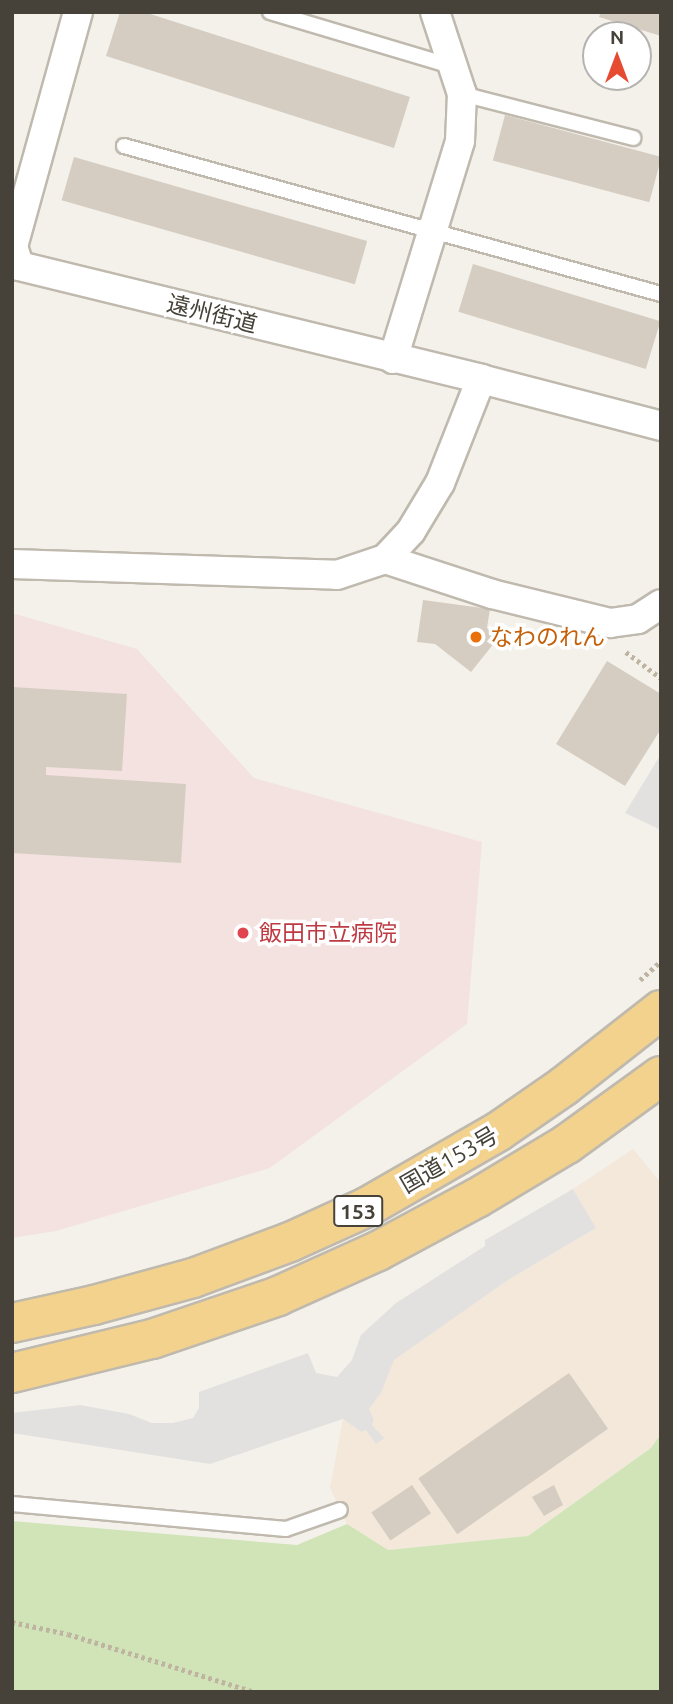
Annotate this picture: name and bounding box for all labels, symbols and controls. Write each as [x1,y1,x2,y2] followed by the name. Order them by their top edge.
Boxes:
[582,21,652,91] north arrow
[610,26,624,48] text: N
[164,289,260,339] street label: 遠州街道
[490,623,605,651] place label: なわのれん
[468,629,484,645] marker: なわのれん
[259,919,397,947] place label: 飯田市立病院
[233,923,253,943] marker: 飯田市立病院
[395,1121,503,1199] street label: 国道153号
[332,1194,384,1228] road number: 153

